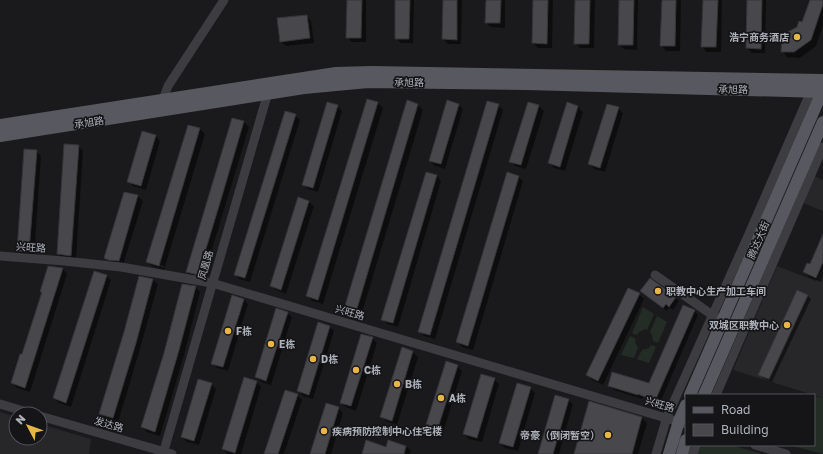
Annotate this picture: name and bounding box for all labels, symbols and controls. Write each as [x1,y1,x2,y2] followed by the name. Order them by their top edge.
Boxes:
[729,31,789,43] place label: 浩宁商务酒店
[792,32,802,42] marker: 浩宁商务酒店
[394,76,424,88] street label: 承旭路
[718,83,748,95] street label: 承旭路
[73,114,105,130] street label: 承旭路
[745,219,771,261] street label: 腾达大街
[16,240,46,254] street label: 兴旺路
[195,249,215,281] street label: 凤凰路
[666,285,766,297] place label: 职教中心生产加工车间
[653,286,663,296] marker: 职教中心生产加工车间
[334,302,366,322] street label: 兴旺路
[709,319,779,331] place label: 双城区职教中心
[782,320,792,330] marker: 双城区职教中心
[236,325,252,337] place label: F栋
[223,326,233,336] marker: F栋
[279,338,295,350] place label: E栋
[266,339,276,349] marker: E栋
[321,353,338,365] place label: D栋
[308,354,318,364] marker: D栋
[364,364,381,376] place label: C栋
[351,365,361,375] marker: C栋
[405,378,422,390] place label: B栋
[392,379,402,389] marker: B栋
[449,392,466,404] place label: A栋
[436,393,446,403] marker: A栋
[644,394,676,414] street label: 兴旺路
[685,394,815,446] legend
[721,402,750,417] text: Road
[8,406,48,446] north arrow
[12,412,28,427] text: N
[93,414,125,434] street label: 发达路
[721,422,769,437] text: Building
[332,425,442,437] place label: 疾病预防控制中心住宅楼
[319,426,329,436] marker: 疾病预防控制中心住宅楼
[520,429,600,441] place label: 帝豪（倒闭暂空）
[603,430,613,440] marker: 帝豪（倒闭暂空）

